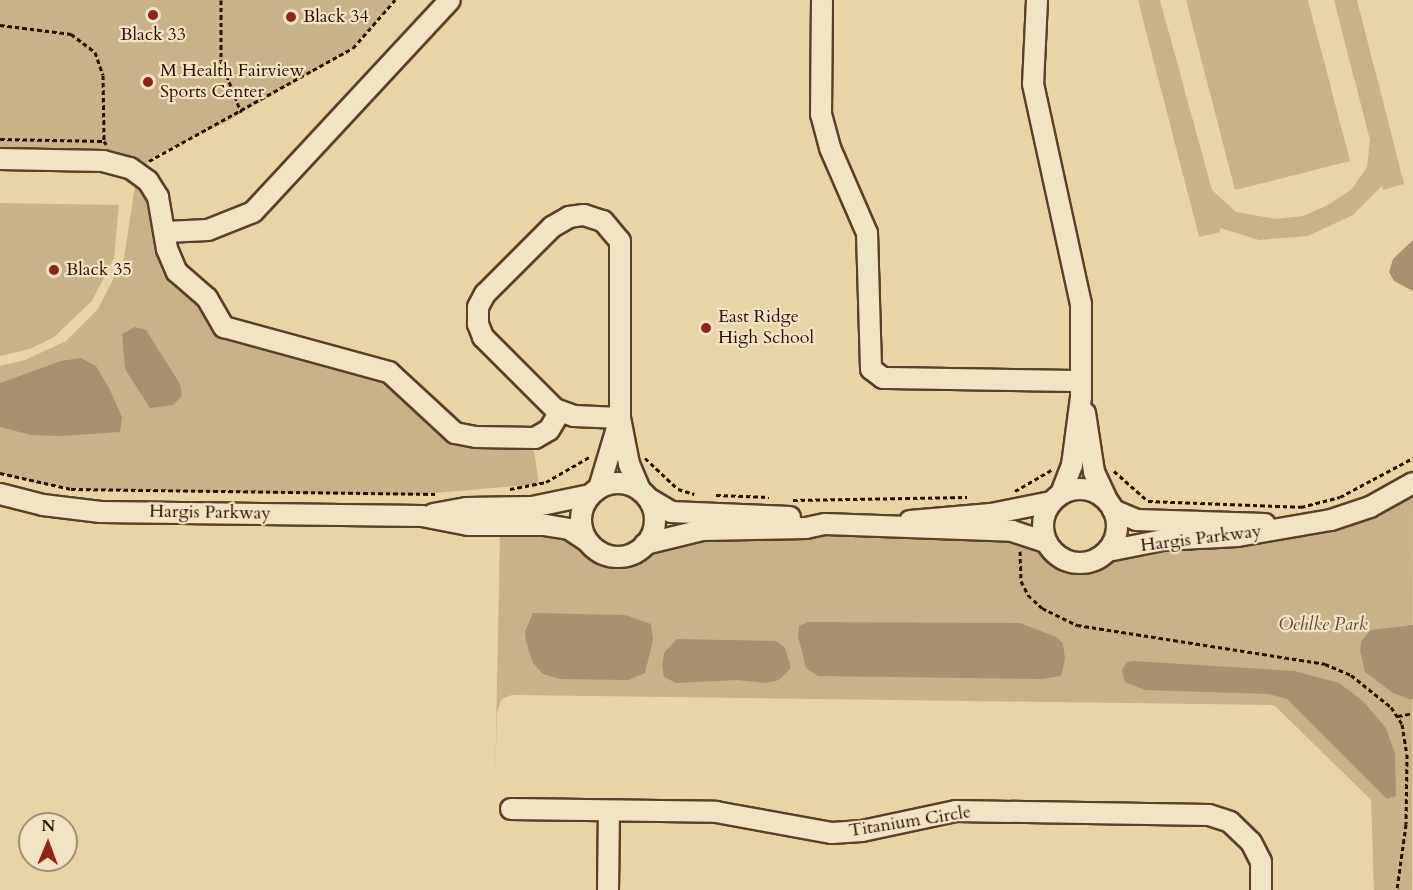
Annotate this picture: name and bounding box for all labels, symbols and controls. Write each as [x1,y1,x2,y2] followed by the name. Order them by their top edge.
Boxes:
[303,6,369,28] place label: Black 34
[146,8,160,22] marker: Black 33
[284,10,298,24] marker: Black 34
[120,24,186,46] place label: Black 33
[160,61,304,104] place label: M Health Fairview Sports Center
[141,75,155,89] marker: M Health Fairview Sports Center
[66,259,132,281] place label: Black 35
[47,263,61,277] marker: Black 35
[718,307,814,350] place label: East Ridge High School
[699,321,713,335] marker: East Ridge High School
[149,501,271,525] street label: Hargis Parkway
[1139,521,1263,557] street label: Hargis Parkway
[1278,614,1368,636] park label: Oehlke Park
[847,802,973,842] street label: Titanium Circle
[18,812,78,872] north arrow
[41,815,55,837] text: N

